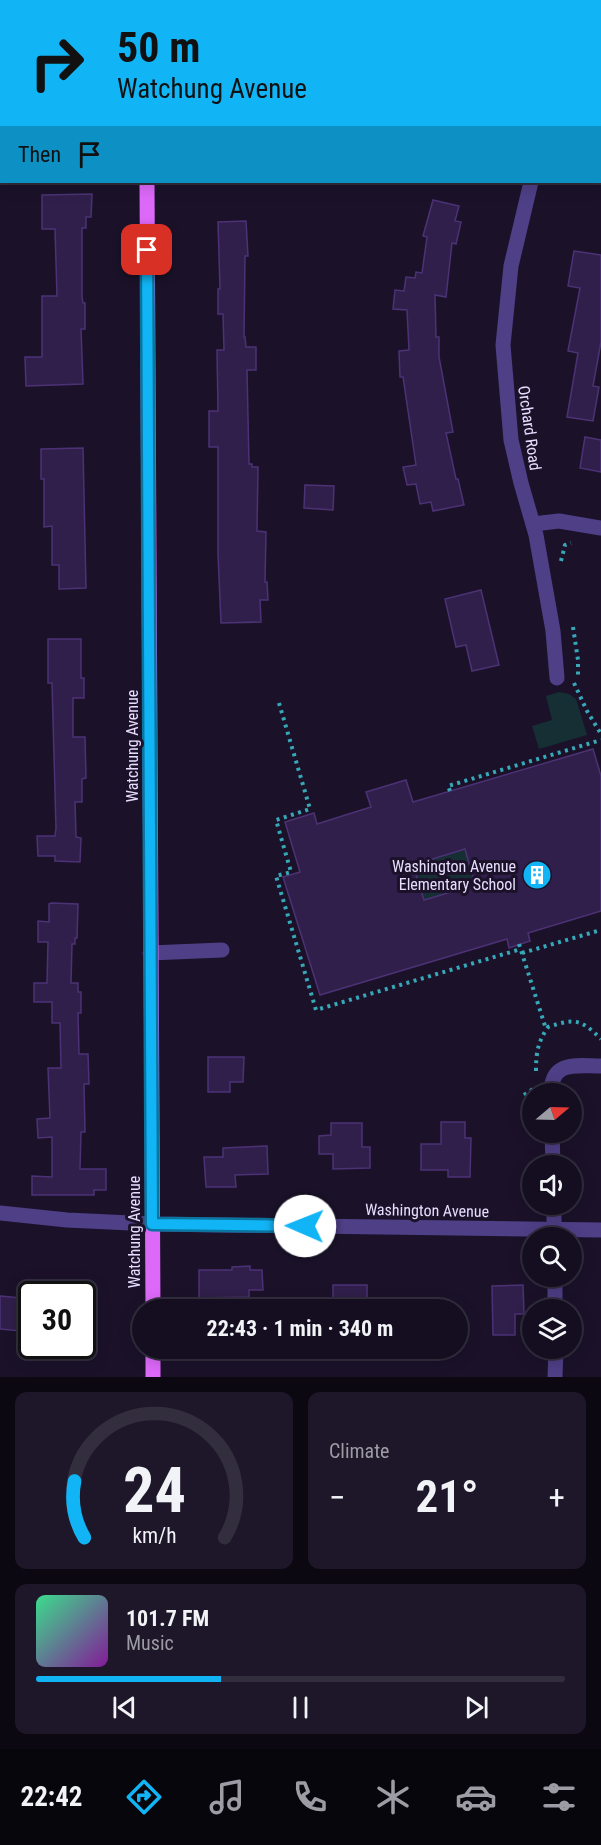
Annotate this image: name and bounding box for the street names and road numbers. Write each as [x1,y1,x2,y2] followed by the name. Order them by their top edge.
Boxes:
[514,384,545,472] street label: Orchard Road
[123,690,142,802] street label: Watchung Avenue
[125,1176,144,1288] street label: Watchung Avenue
[365,1200,489,1221] street label: Washington Avenue

